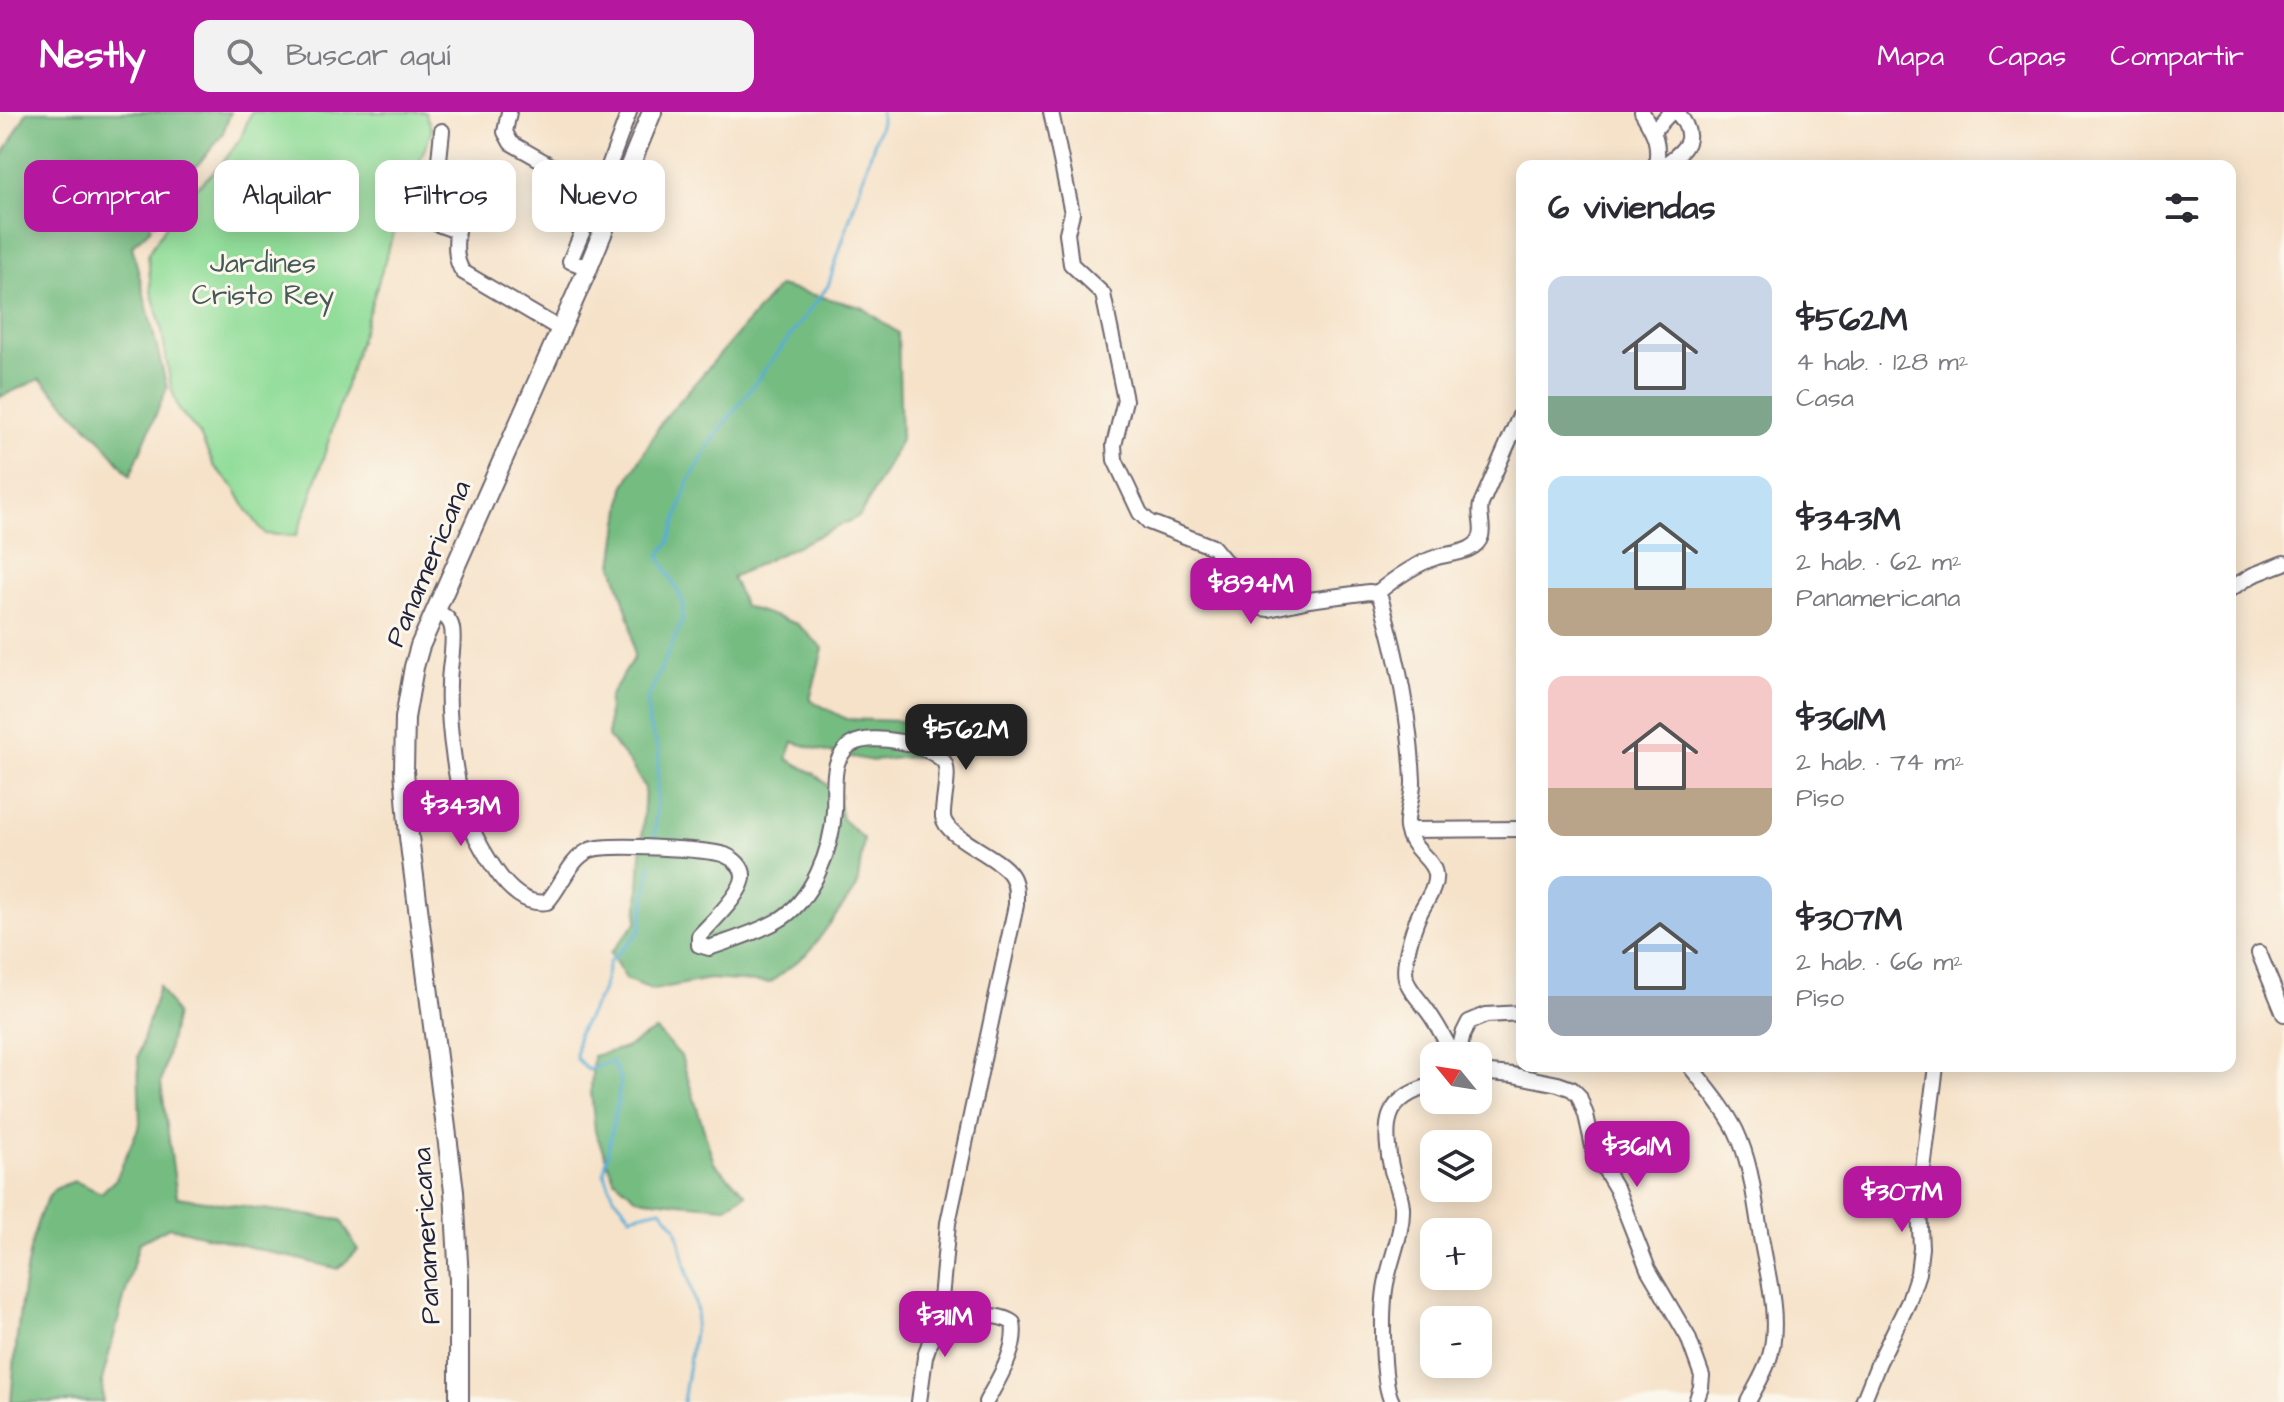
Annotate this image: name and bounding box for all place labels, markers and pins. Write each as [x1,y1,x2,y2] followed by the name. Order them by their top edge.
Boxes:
[1195,558,1307,626] pin: $894M
[910,704,1022,772] pin: $562M
[405,780,517,848] pin: $343M
[1581,1121,1693,1189] pin: $361M
[1846,1166,1958,1234] pin: $307M
[889,1291,1001,1359] pin: $311M

